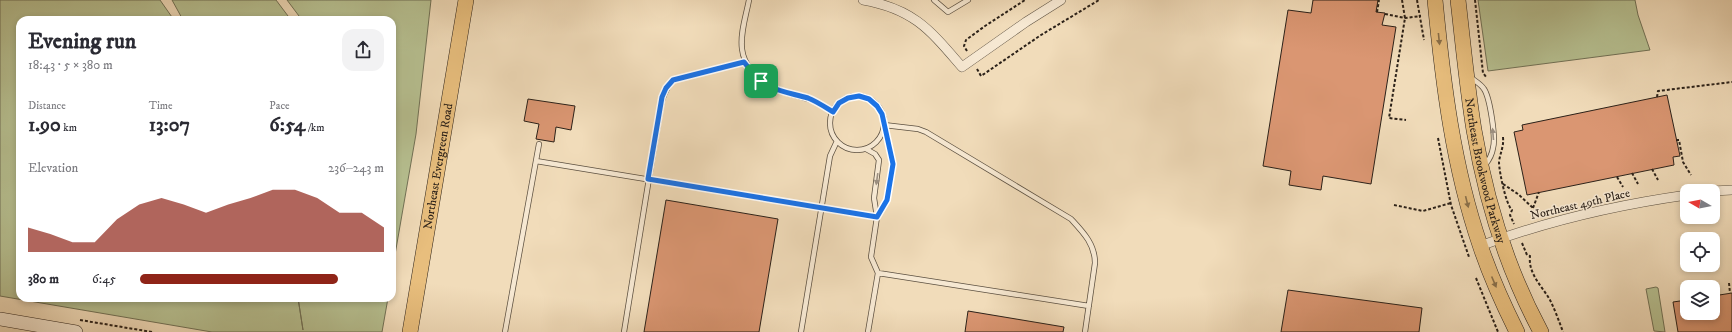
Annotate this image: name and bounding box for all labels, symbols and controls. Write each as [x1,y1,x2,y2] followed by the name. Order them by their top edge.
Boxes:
[28,28,136,55] text: Evening run
[342,29,384,71] button: share
[1435,33,1442,45] one-way arrow
[28,57,113,73] text: 18:43 · 5 × 380 m
[744,64,778,98] pin
[750,70,772,92] icon: arrive
[1461,97,1509,246] street label: Northeast Brookwood Parkway
[28,99,66,113] text: Distance
[149,99,173,113] text: Time
[269,99,290,113] text: Pace
[420,102,456,231] street label: Northeast Evergreen Road
[28,113,61,138] text: 1.90
[149,113,190,138] text: 13:07
[269,113,305,138] text: 6:54
[61,121,77,135] text: km
[305,121,324,135] text: /km
[1490,128,1497,140] one-way arrow
[28,160,78,176] text: Elevation
[328,160,384,176] text: 236–243 m
[874,173,880,185] one-way arrow
[1680,184,1720,224] north arrow
[1680,184,1720,320] map controls
[1529,186,1631,223] street label: Northeast 49th Place
[1465,195,1471,208] one-way arrow
[1680,232,1720,272] button: locate
[28,271,59,287] text: 380 m
[92,271,116,287] text: 6:45
[1491,277,1497,288] one-way arrow
[1680,280,1720,320] button: layers

